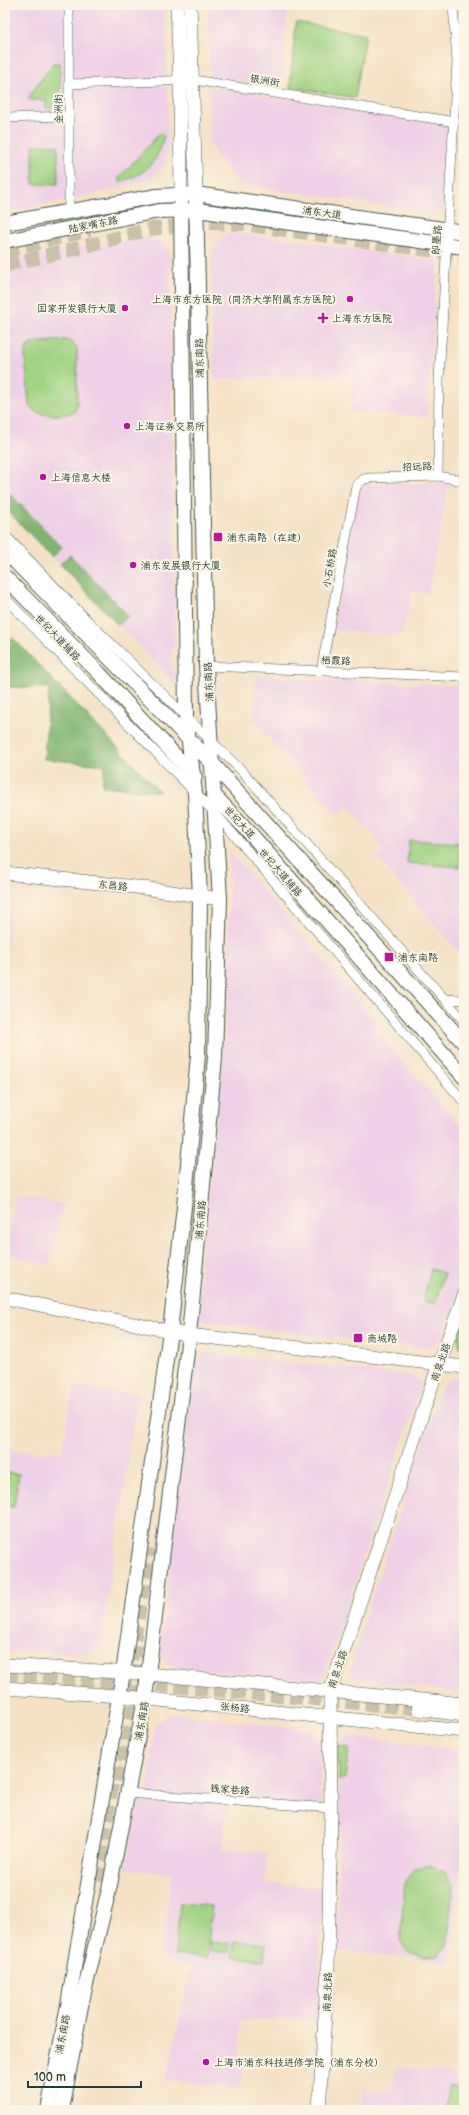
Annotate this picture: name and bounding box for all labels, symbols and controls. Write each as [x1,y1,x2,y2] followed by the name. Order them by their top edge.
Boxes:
[249,73,281,89] street label: 银洲街
[53,94,65,124] street label: 金洲街
[301,204,343,222] street label: 浦东大道
[68,214,119,236] street label: 陆家嘴东路
[430,225,444,256] street label: 即墨路
[152,294,342,306] place label: 上海市东方医院（同济大学附属东方医院）
[345,294,355,304] marker: 上海市东方医院（同济大学附属东方医院）
[37,303,117,315] place label: 国家开发银行大厦
[120,303,130,313] marker: 国家开发银行大厦
[317,312,329,324] marker: 上海东方医院
[332,313,392,325] place label: 上海东方医院
[194,338,206,378] street label: 浦东南路
[122,421,132,431] marker: 上海证券交易所
[135,421,205,433] place label: 上海证券交易所
[402,460,432,474] street label: 招远路
[38,472,48,482] marker: 上海信息大楼
[51,472,111,484] place label: 上海信息大楼
[212,531,224,543] marker: 浦东南路（在建）
[227,532,307,544] place label: 浦东南路（在建）
[321,547,339,589] street label: 小石桥路
[128,560,138,570] marker: 浦东发展银行大厦
[141,560,221,572] place label: 浦东发展银行大厦
[32,612,82,663] street label: 世纪大道辅路
[321,654,351,668] street label: 栖霞路
[202,662,216,702] street label: 浦东南路
[221,804,257,841] street label: 世纪大道
[256,846,304,899] street label: 世纪大道辅路
[97,878,128,894] street label: 东昌路
[383,951,395,963] marker: 浦东南路
[398,952,438,964] place label: 浦东南路
[193,1200,209,1241] street label: 浦东南路
[352,1332,364,1344] marker: 商城路
[367,1333,397,1345] place label: 商城路
[429,1341,453,1383] street label: 南泉北路
[326,1648,350,1690] street label: 南泉北路
[133,1700,151,1742] street label: 浦东南路
[219,1700,250,1716] street label: 张杨路
[210,1783,250,1797] street label: 钱家巷路
[321,1972,335,2012] street label: 南泉北路
[53,2013,73,2055] street label: 浦东南路
[201,2057,211,2067] marker: 上海市浦东科技进修学院（浦东分校）
[214,2057,384,2069] place label: 上海市浦东科技进修学院（浦东分校）
[28,2063,141,2089] scale bar
[34,2070,66,2085] text: 100 m

